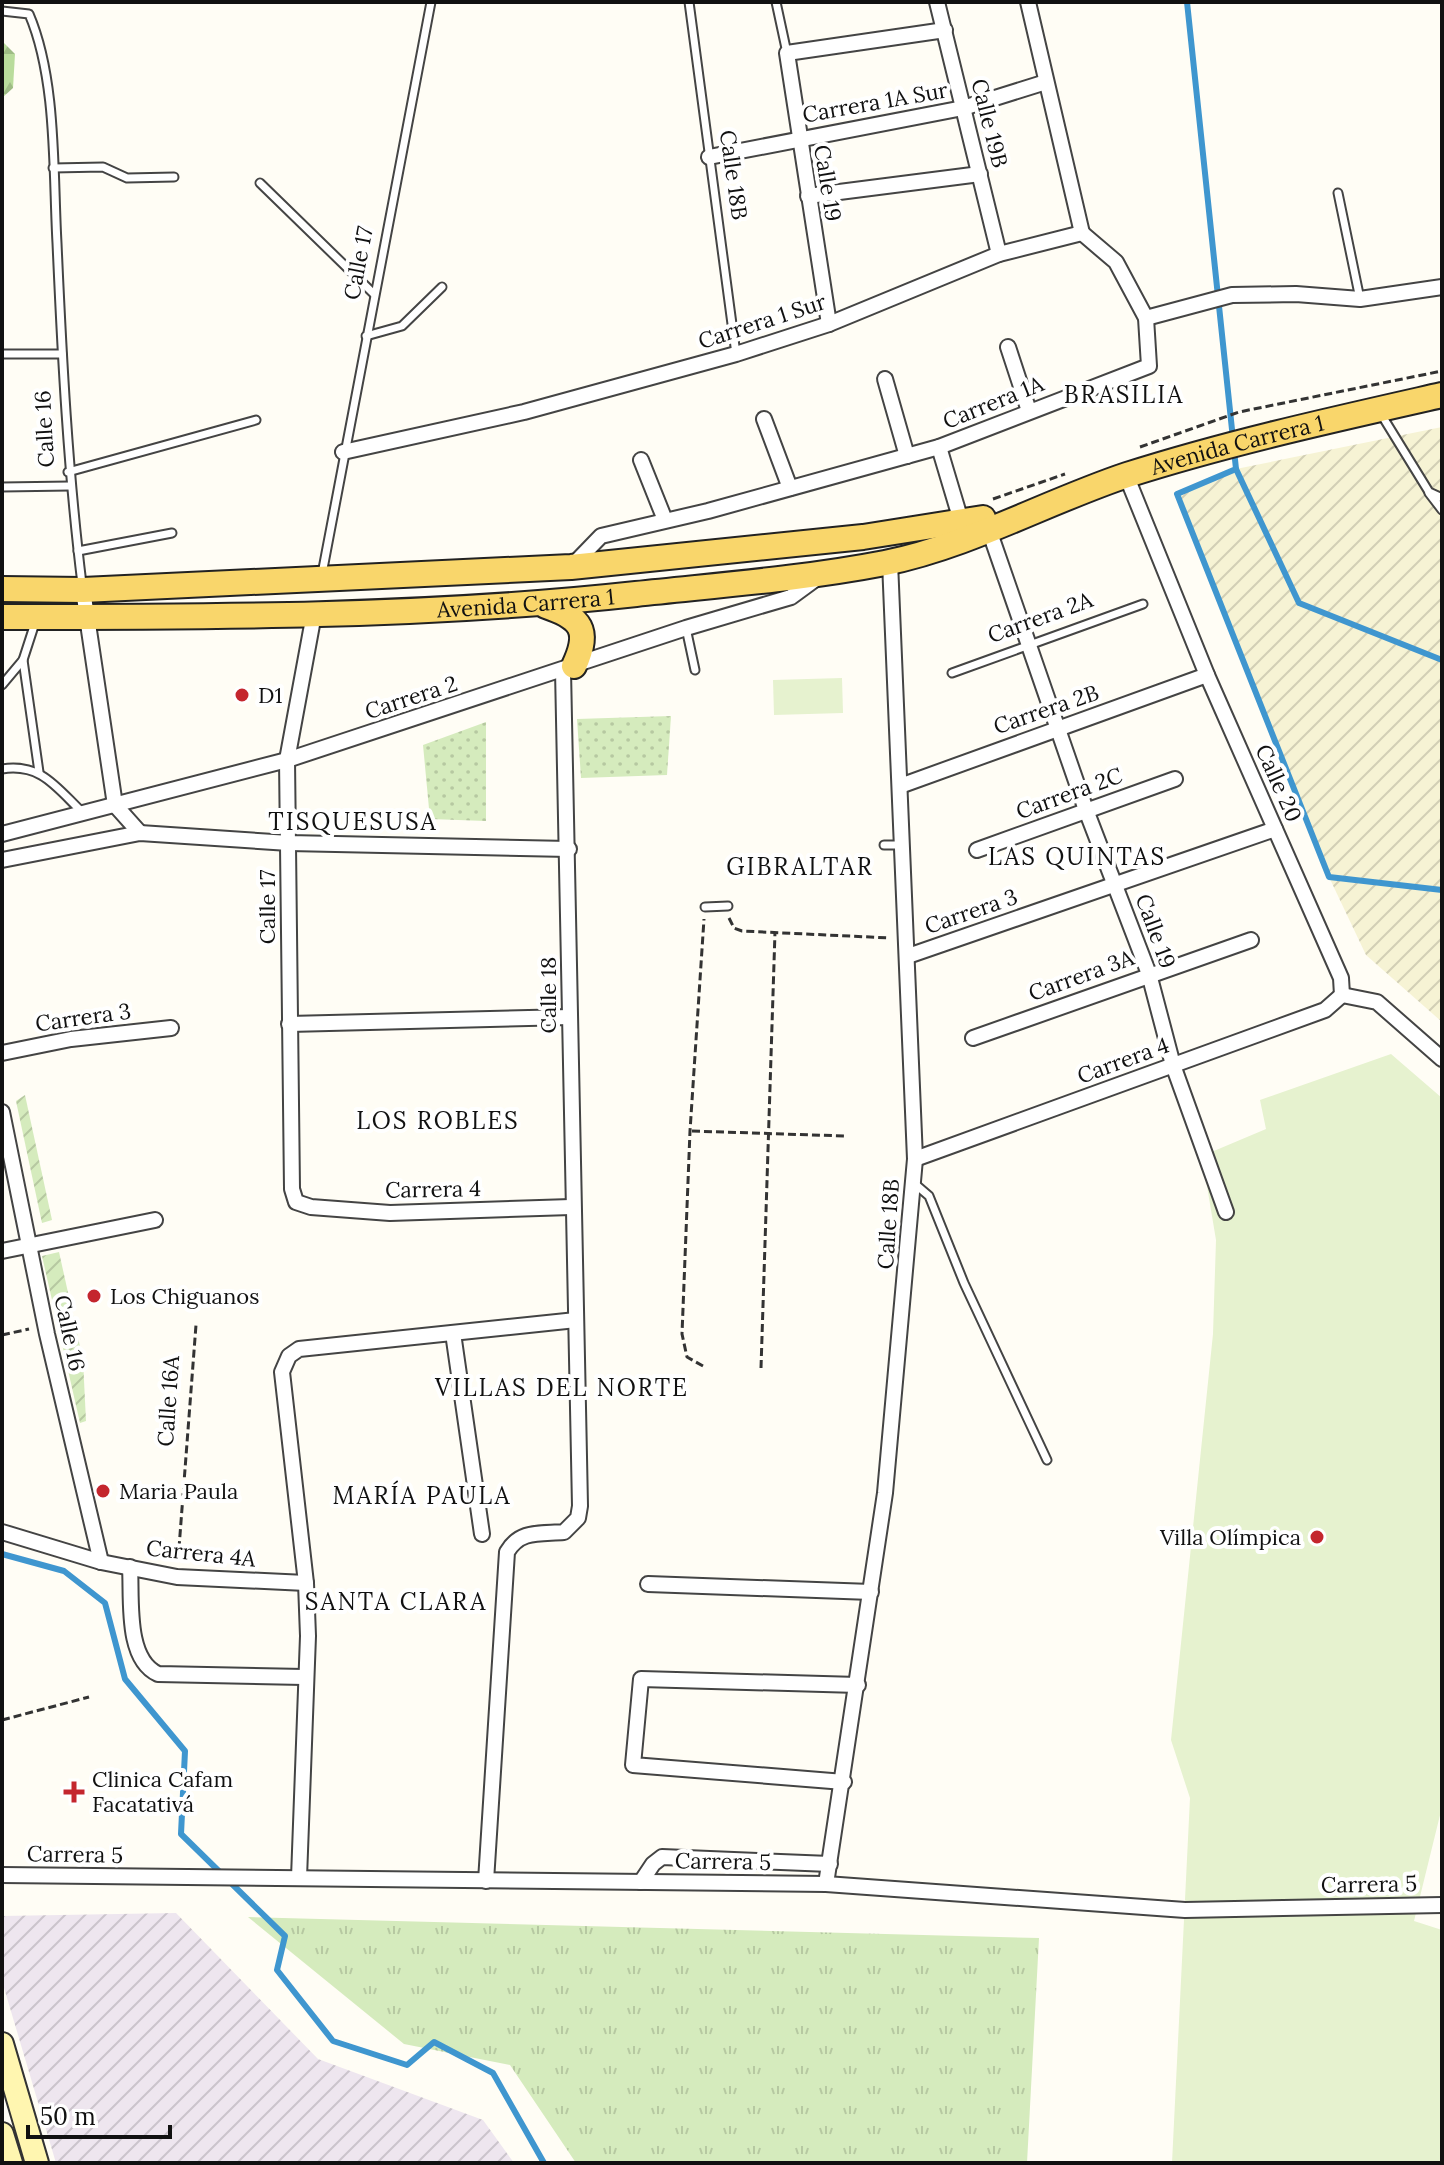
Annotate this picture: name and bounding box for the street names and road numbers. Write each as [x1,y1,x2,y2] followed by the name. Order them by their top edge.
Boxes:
[800,75,950,129] street label: Carrera 1A Sur
[965,76,1015,170] street label: Calle 19B
[714,128,754,222] street label: Calle 18B
[808,143,848,223] street label: Calle 19
[337,224,379,302] street label: Calle 17
[694,287,830,355] street label: Carrera 1 Sur
[939,369,1049,435] street label: Carrera 1A
[28,390,60,468] street label: Calle 16
[1146,408,1327,481] street label: Avenida Carrera 1
[435,582,616,624] street label: Avenida Carrera 1
[984,585,1097,649] street label: Carrera 2A
[361,669,461,725] street label: Carrera 2
[990,678,1102,740] street label: Carrera 2B
[1250,740,1308,826] street label: Calle 20
[1012,761,1126,825] street label: Carrera 2C
[253,870,281,944] street label: Calle 17
[921,882,1021,940] street label: Carrera 3
[1130,890,1182,972] street label: Calle 19
[1024,943,1139,1007] street label: Carrera 3A
[534,957,562,1033] street label: Calle 18
[33,996,133,1038] street label: Carrera 3
[1073,1030,1173,1090] street label: Carrera 4
[385,1174,481,1204] street label: Carrera 4
[871,1178,905,1270] street label: Calle 18B
[48,1292,92,1374] street label: Calle 16
[151,1353,185,1447] street label: Calle 16A
[145,1533,258,1573] street label: Carrera 4A
[27,1839,123,1869] street label: Carrera 5
[675,1846,771,1876] street label: Carrera 5
[1321,1869,1417,1899] street label: Carrera 5

